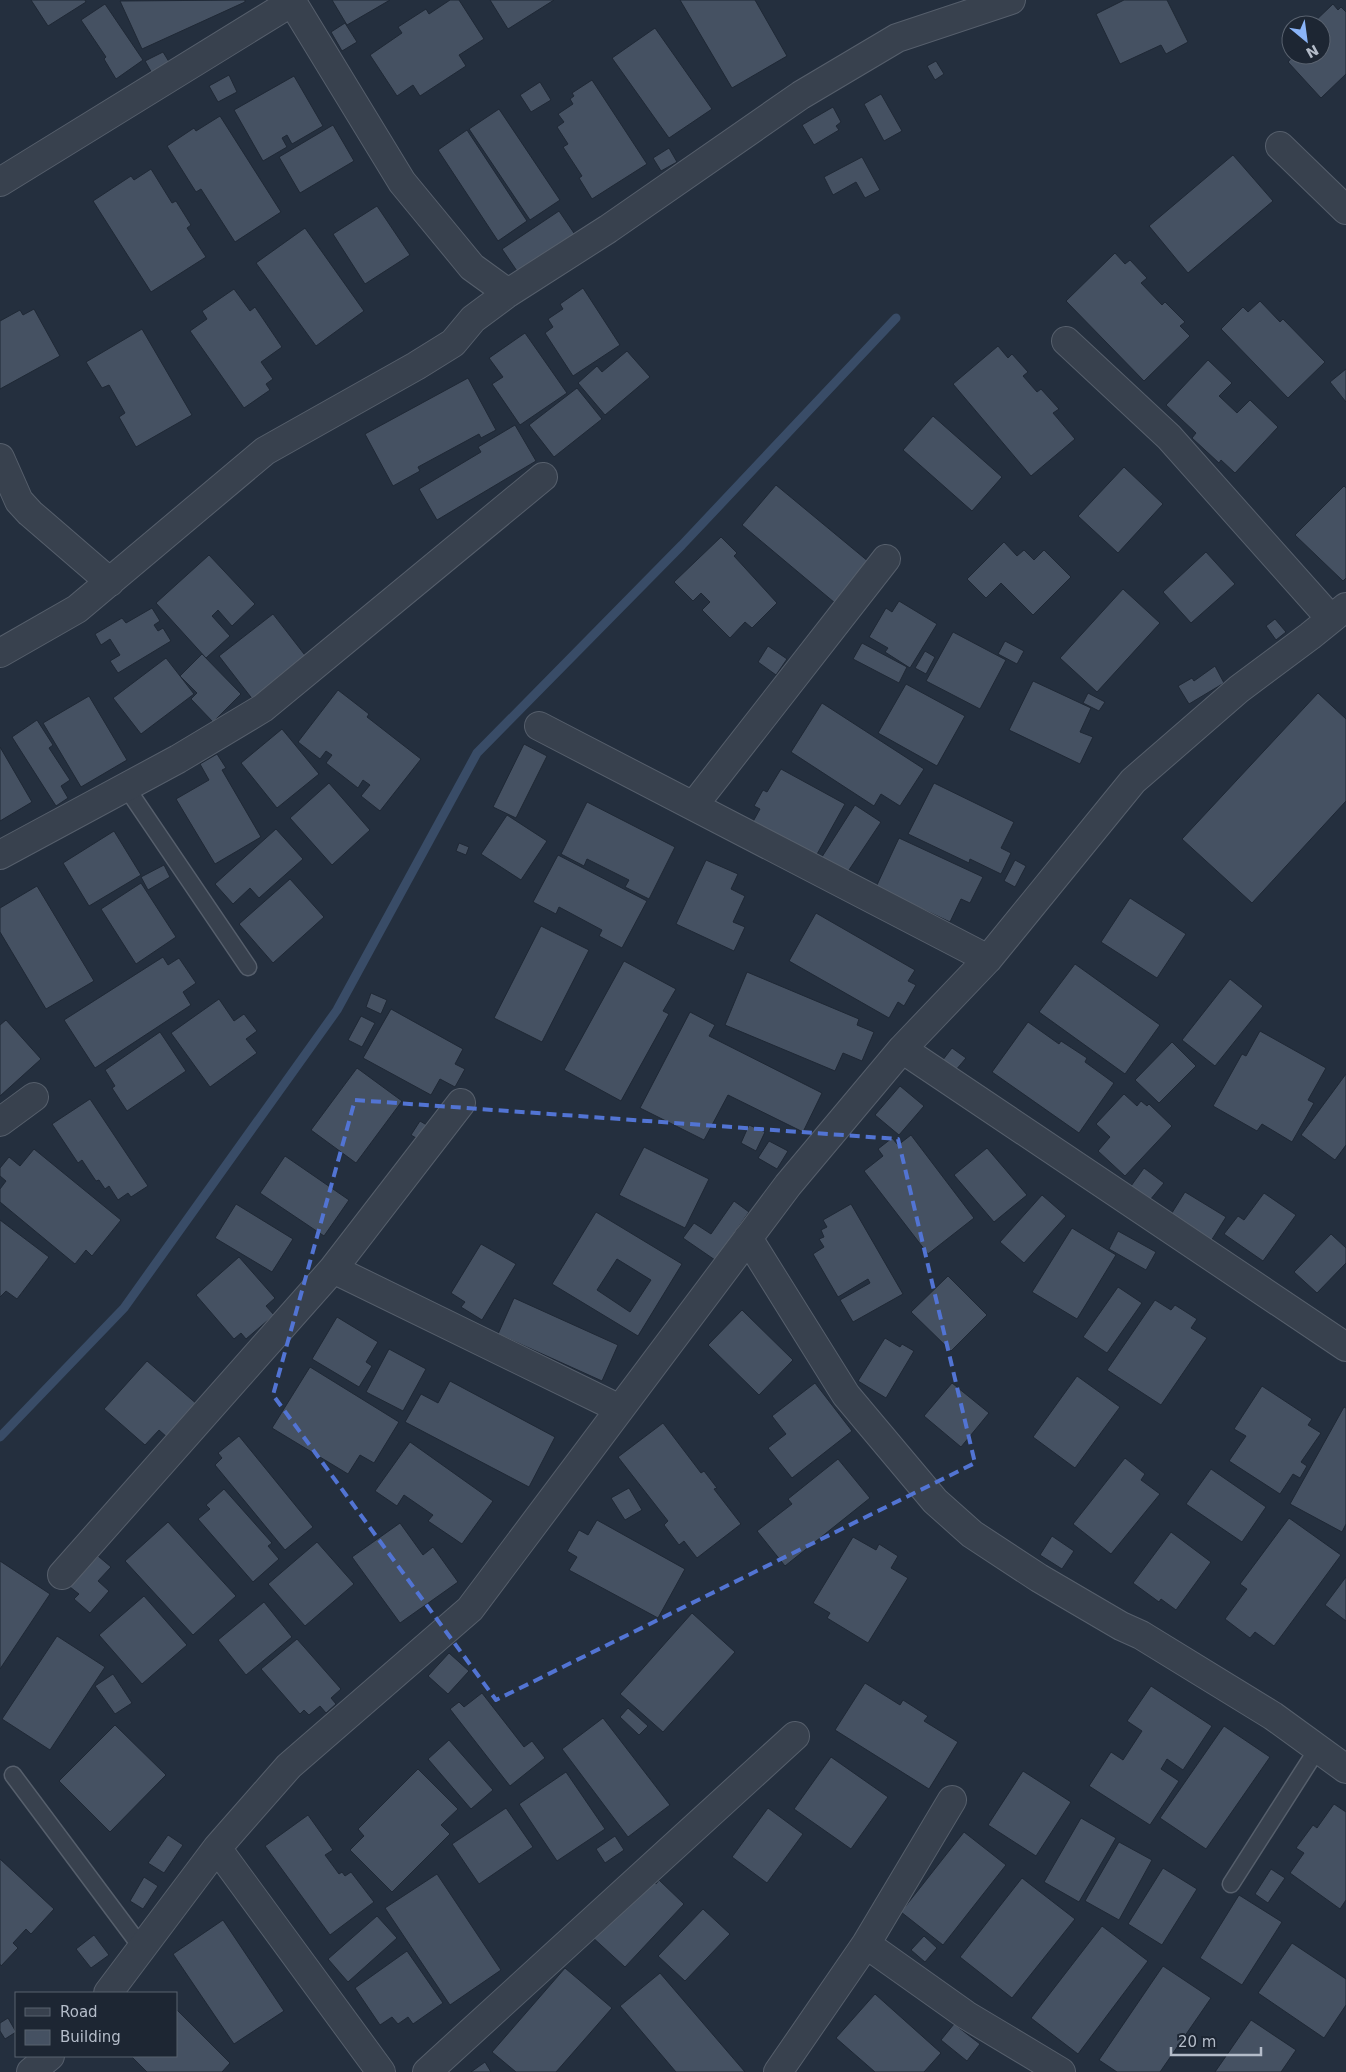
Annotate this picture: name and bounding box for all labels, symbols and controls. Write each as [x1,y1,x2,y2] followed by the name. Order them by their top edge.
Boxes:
[1281,15,1331,65] north arrow
[1303,42,1321,61] text: N
[15,1992,178,2057] legend
[60,2003,98,2021] text: Road
[1171,2024,1261,2056] scale bar
[60,2028,121,2046] text: Building
[1178,2033,1216,2051] text: 20 m

